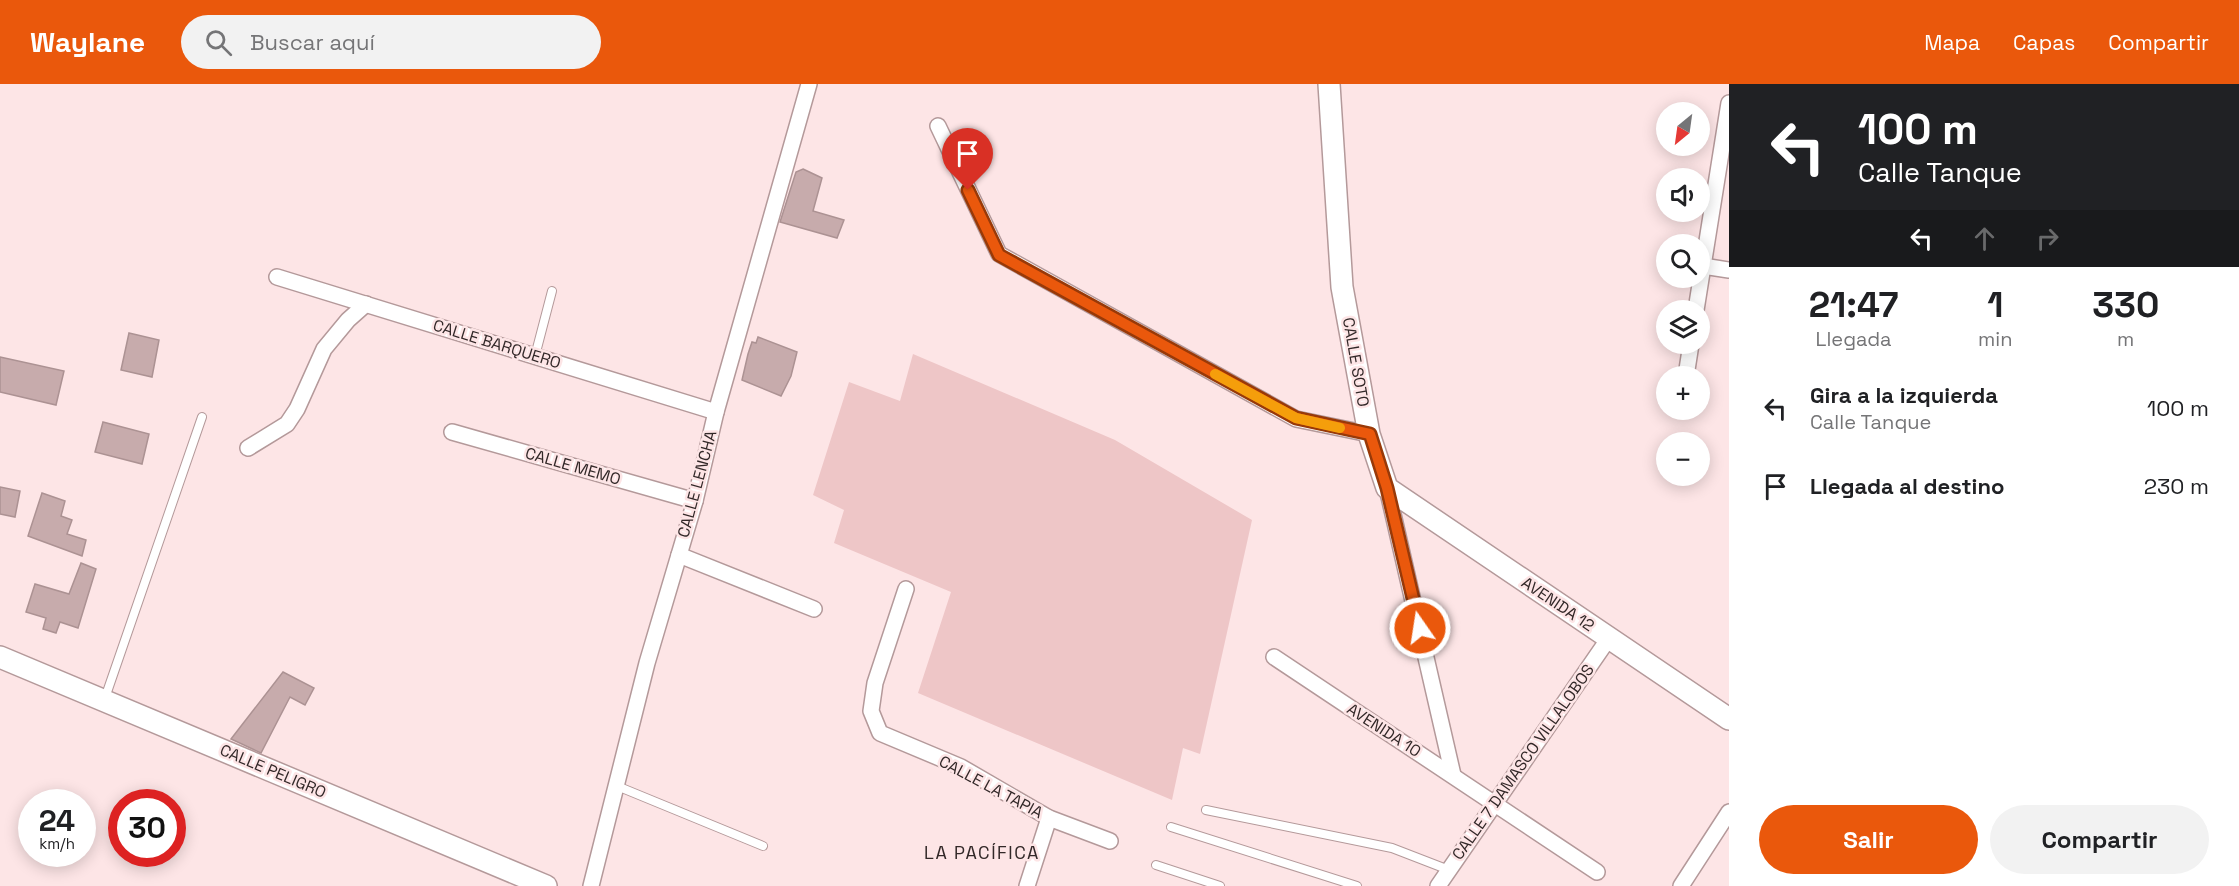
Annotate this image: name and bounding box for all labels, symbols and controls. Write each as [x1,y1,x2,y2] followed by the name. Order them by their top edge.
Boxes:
[181,15,601,69] search box
[30,24,145,60] text: Waylane
[202,26,235,59] icon: search
[250,28,375,56] text: Buscar aquí
[1924,29,1980,56] text: Mapa
[2013,29,2075,56] text: Capas
[2108,29,2209,56] text: Compartir
[1656,102,1710,156] north arrow
[1656,102,1710,486] map controls
[1858,103,1978,156] text: 100 m
[1759,108,1837,186] icon: left
[942,128,993,190] pin
[951,137,984,170] icon: arrive
[1858,155,2022,190] text: Calle Tanque
[1656,168,1710,222] button: sound
[1905,222,1938,255] icon: left
[1968,222,2001,255] icon: ahead
[2031,222,2064,255] icon: right
[1656,234,1710,288] button: search
[1809,282,1898,328] text: 21:47
[1987,282,2003,328] text: 1
[2092,282,2159,328] text: 330
[1656,300,1710,354] button: layers
[430,315,564,373] street label: CALLE BARQUERO
[1338,316,1374,408] street label: CALLE SOTO
[1815,326,1892,352] text: Llegada
[1978,326,2012,352] text: min
[2117,326,2134,352] text: m
[1656,366,1710,420] button: +
[1810,381,1998,409] text: Gira a la izquierda
[1759,392,1792,425] icon: left
[2147,394,2209,422] text: 100 m
[1810,409,1931,435] text: Calle Tanque
[673,428,721,540] street label: CALLE LENCHA
[1656,432,1710,486] button: −
[523,442,623,490] street label: CALLE MEMO
[1759,470,1792,503] icon: arrive
[1810,472,2004,500] text: Llegada al destino
[2144,472,2209,500] text: 230 m
[1518,572,1598,636] street label: AVENIDA 12
[1388,596,1452,660] position arrow
[1447,660,1599,864] street label: CALLE 7 DAMASCO VILLALOBOS
[1343,698,1425,762] street label: AVENIDA 10
[217,739,329,803] street label: CALLE PELIGRO
[935,751,1047,823] street label: CALLE LA TAPIA
[108,789,186,867] speed limit sign: 30
[39,801,75,840] text: 24
[1759,805,1978,874] button: Salir
[1990,805,2209,874] button: Compartir
[39,834,75,853] text: km/h
[924,841,1040,864] district label: LA PACÍFICA

